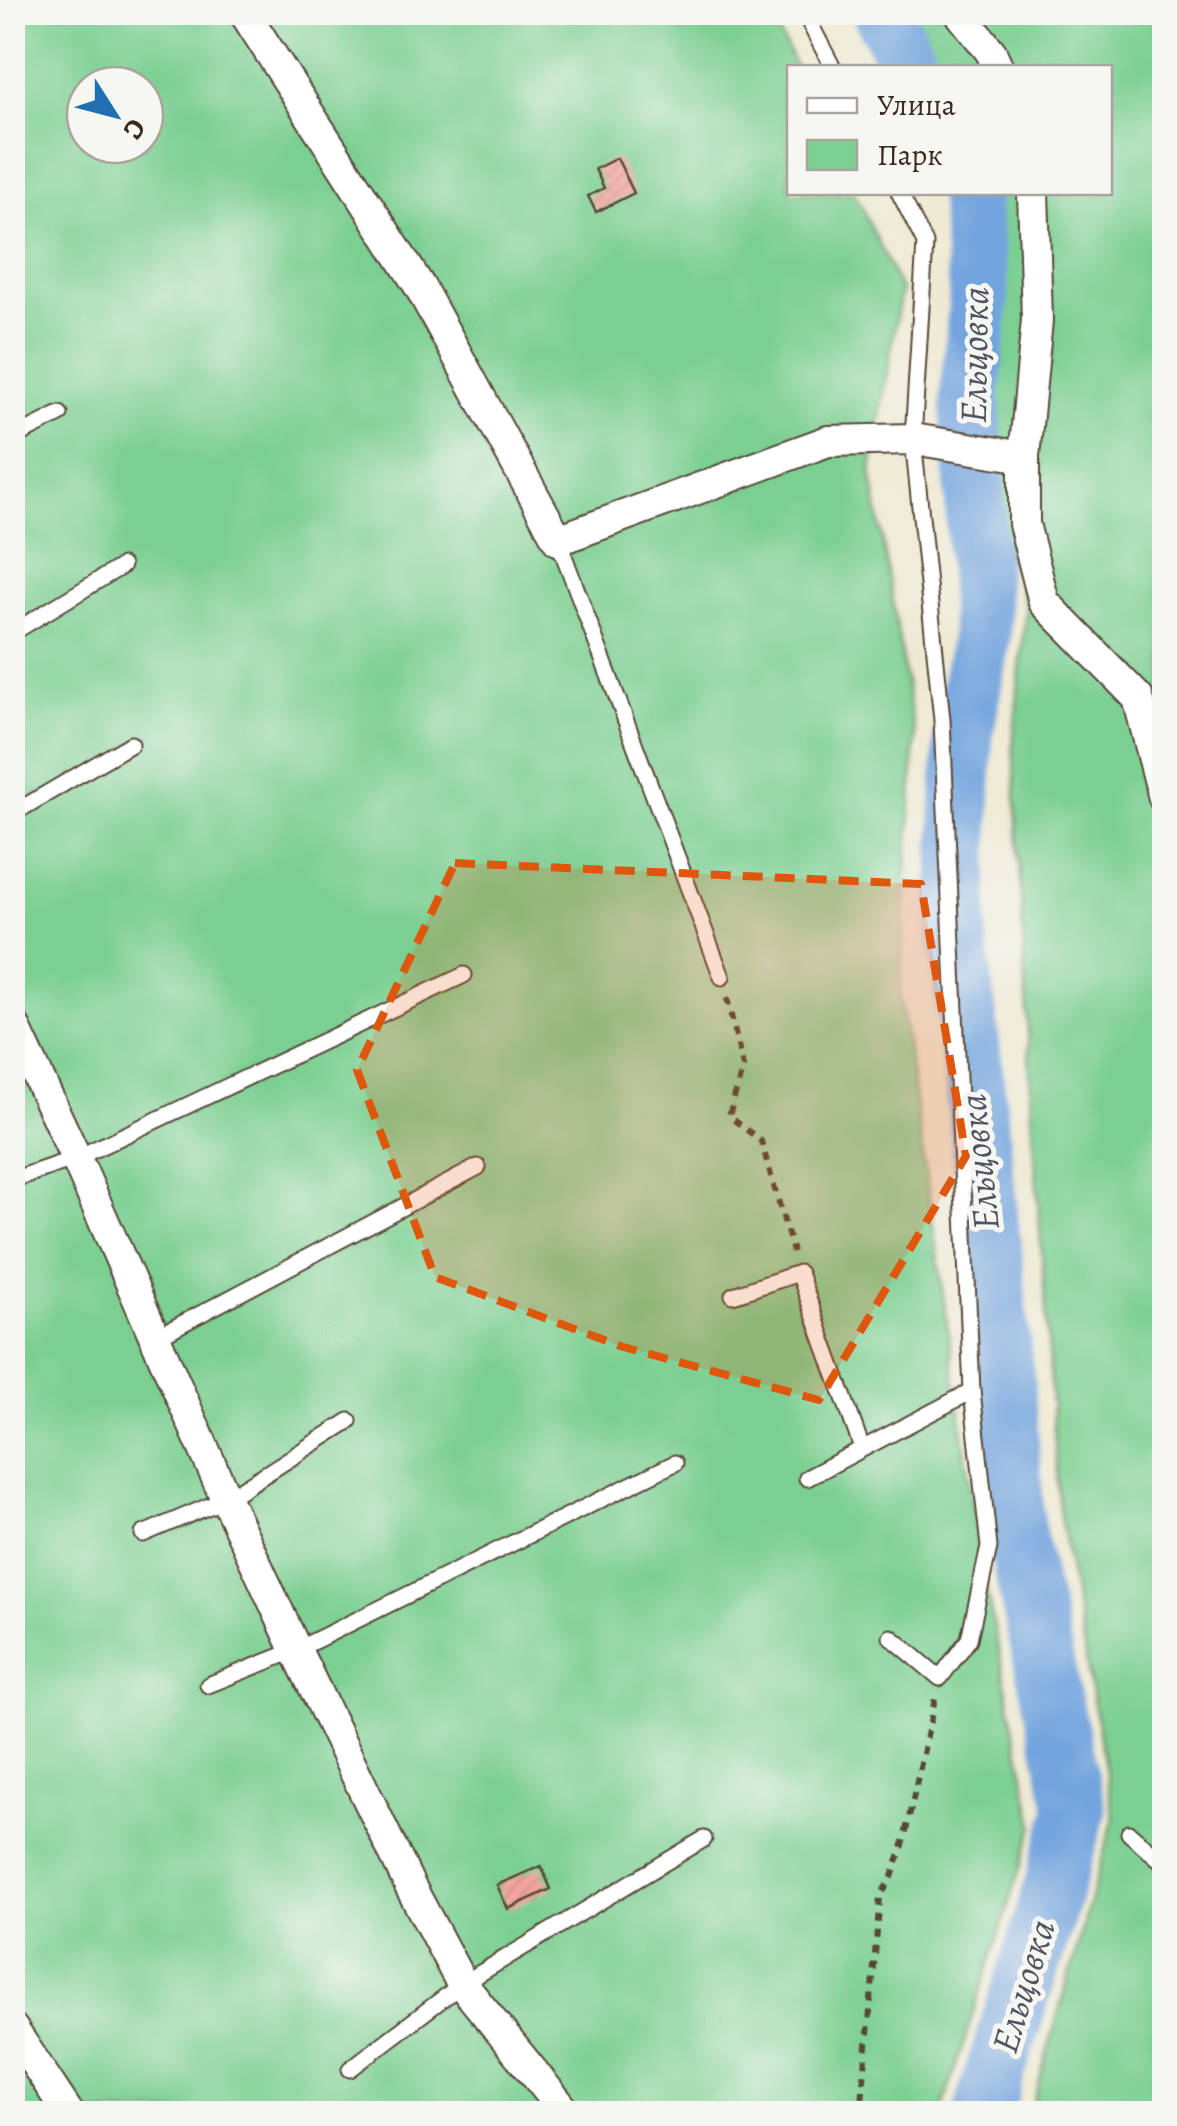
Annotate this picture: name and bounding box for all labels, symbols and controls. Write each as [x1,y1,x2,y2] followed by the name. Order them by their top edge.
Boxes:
[65,65,165,165] north arrow
[787,65,1112,195] legend
[877,85,956,125] text: Улица
[114,111,155,147] text: С
[877,135,943,175] text: Парк
[947,286,1001,424] water label: Ельцовка
[946,1091,1012,1233] water label: Ельцовка
[978,1913,1068,2059] water label: Ельцовка

